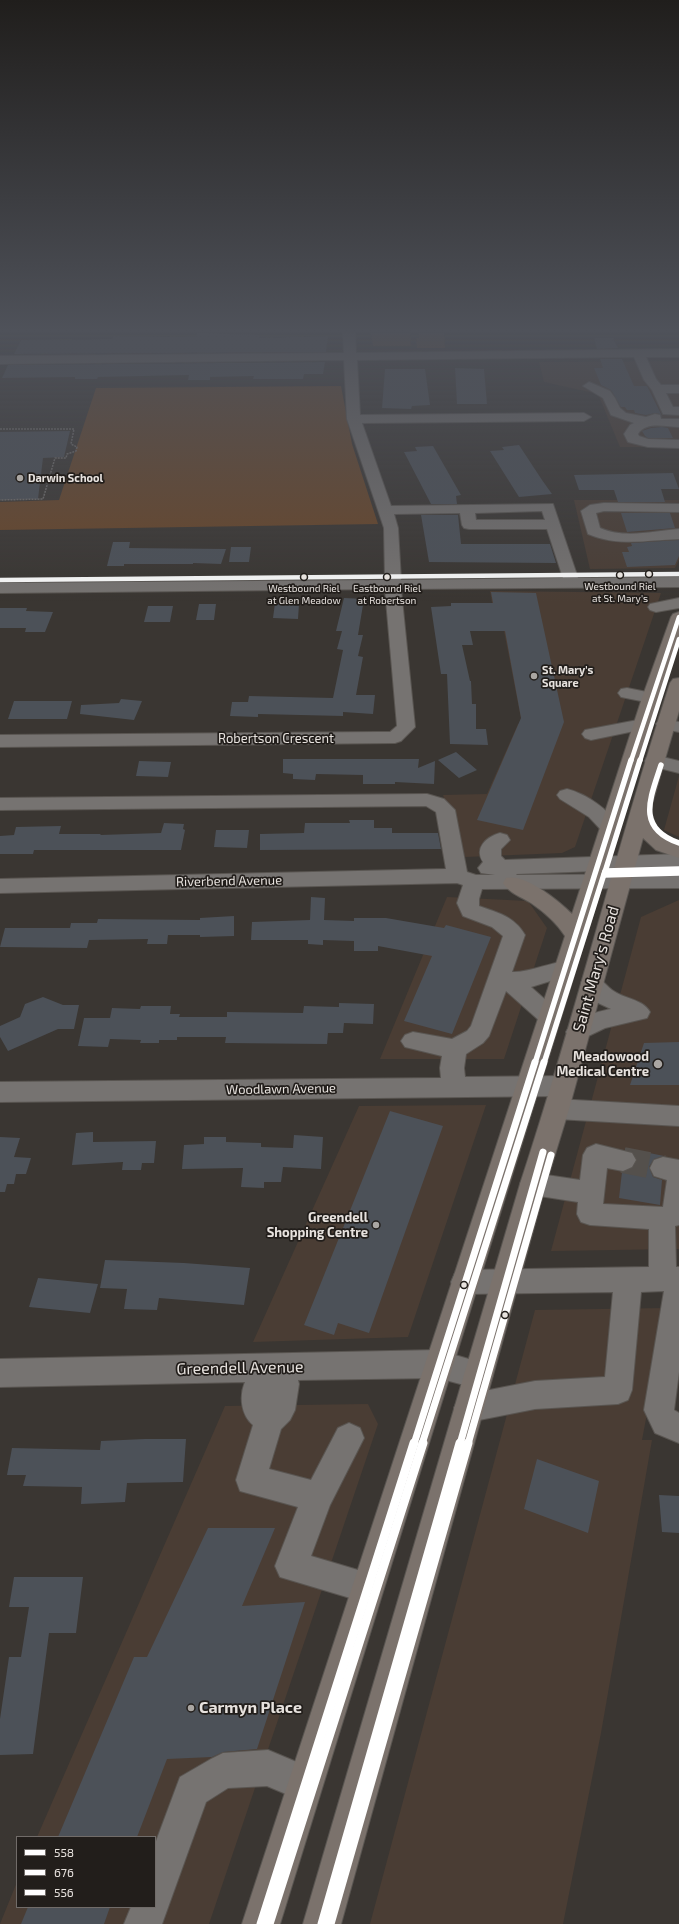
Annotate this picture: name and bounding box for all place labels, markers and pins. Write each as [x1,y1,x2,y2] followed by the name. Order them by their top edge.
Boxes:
[28,471,103,485] place label: Darwin School
[15,473,25,483] marker: Darwin School
[644,569,654,579] unlabelled marker
[615,570,625,580] marker: Westbound Riel at St. Mary's
[299,572,309,582] marker: Westbound Riel at Glen Meadow
[382,572,392,582] marker: Eastbound Riel at Robertson
[584,581,656,604] place label: Westbound Riel at St. Mary's
[267,583,341,606] place label: Westbound Riel at Glen Meadow
[353,583,421,606] place label: Eastbound Riel at Robertson
[542,663,593,689] place label: St. Mary's Square
[529,671,539,681] marker: St. Mary's Square
[556,1049,649,1080] place label: Meadowood Medical Centre
[652,1058,664,1070] marker: Meadowood Medical Centre
[267,1210,368,1241] place label: Greendell Shopping Centre
[371,1220,381,1230] marker: Greendell Shopping Centre
[459,1280,469,1290] unlabelled marker
[500,1310,510,1320] unlabelled marker
[199,1698,302,1718] place label: Carmyn Place
[186,1703,196,1713] marker: Carmyn Place

